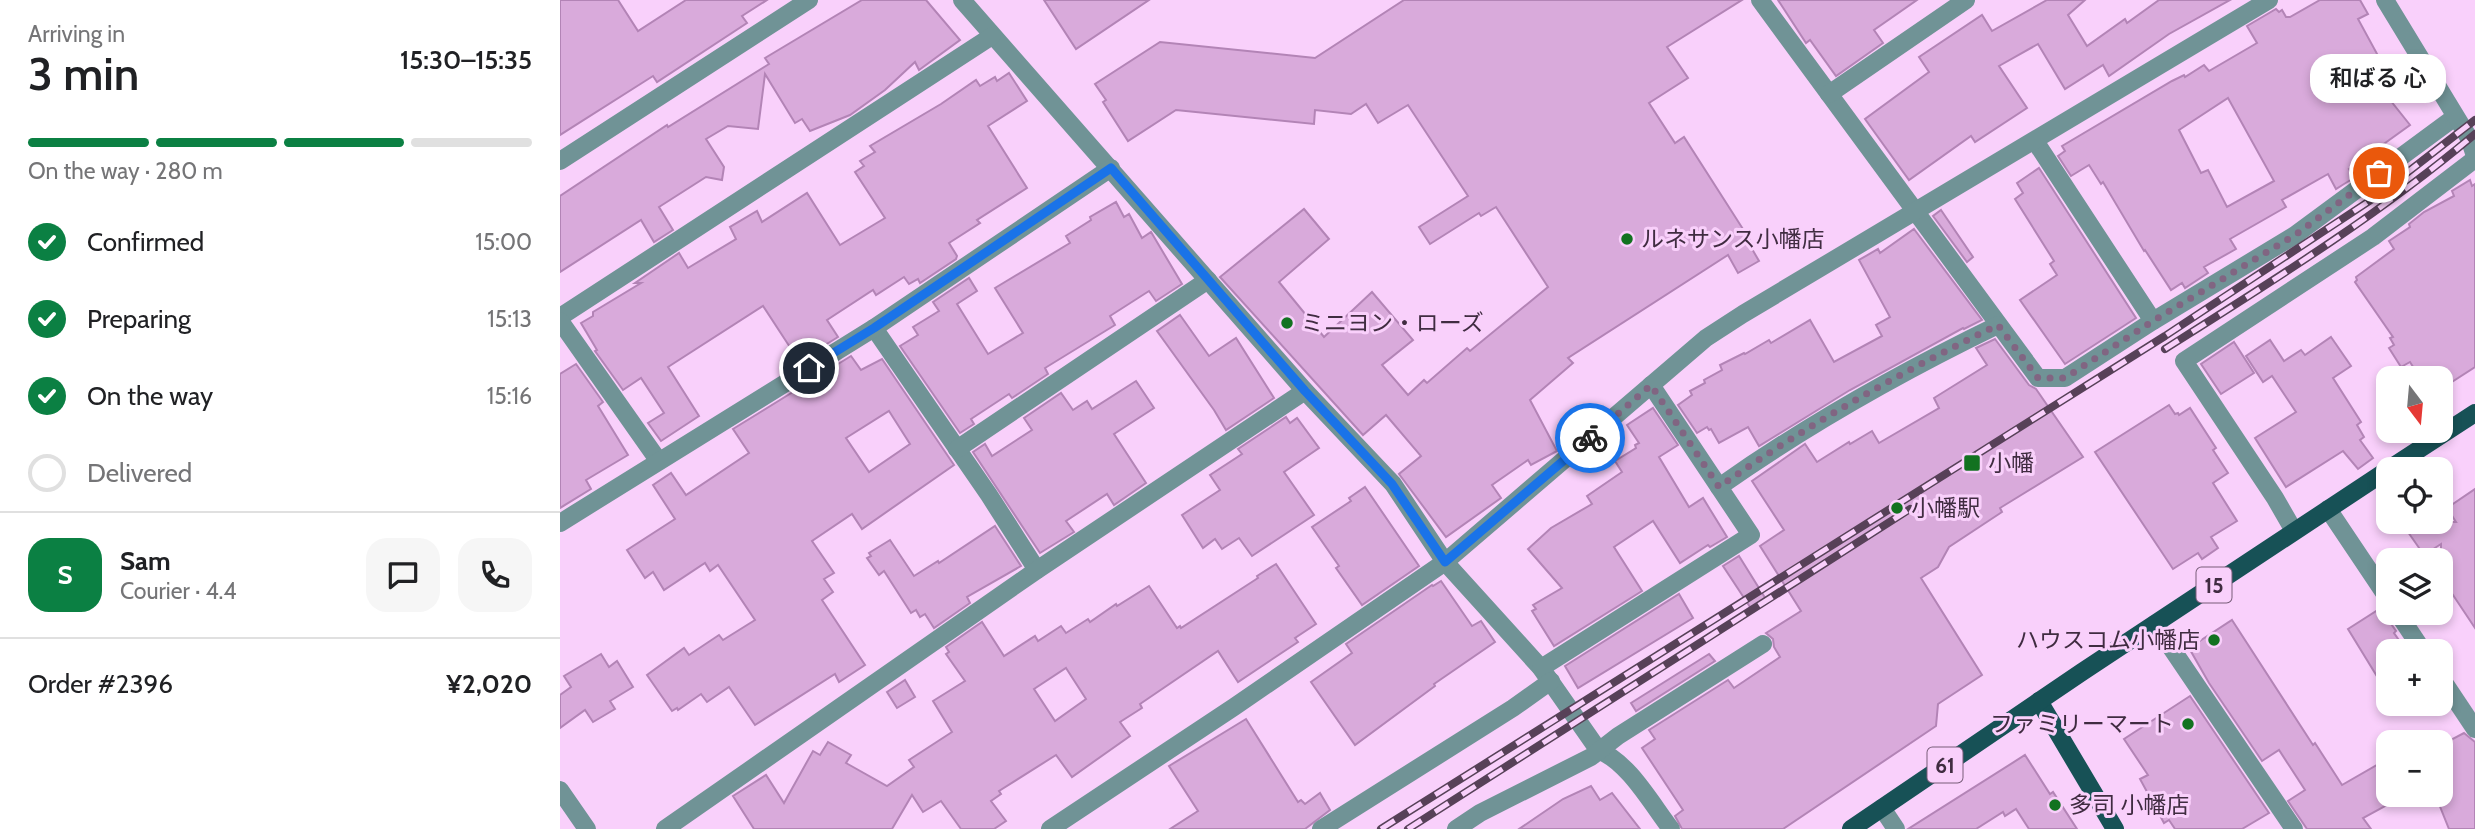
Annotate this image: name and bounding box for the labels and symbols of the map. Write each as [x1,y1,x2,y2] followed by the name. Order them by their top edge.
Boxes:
[2311,54,2447,103] callout: 和ばる 心
[2349,143,2409,203] pin
[1641,225,1825,253] place label: ルネサンス小幡店
[1619,231,1635,247] marker: ルネサンス小幡店
[1301,309,1484,337] place label: ミニヨン・ローズ
[1279,315,1295,331] marker: ミニヨン・ローズ
[779,338,839,398] pin
[2376,366,2454,443] north arrow
[1555,403,1625,473] courier
[1988,449,2034,477] place label: 小幡
[1962,453,1982,473] marker: 小幡
[1911,494,1980,522] place label: 小幡駅
[1889,500,1905,516] marker: 小幡駅
[2196,568,2232,602] road number: 15
[2016,626,2200,654] place label: ハウスコム小幡店
[2206,632,2222,648] marker: ハウスコム小幡店
[1990,710,2174,738] place label: ファミリーマート
[2180,716,2196,732] marker: ファミリーマート
[1928,748,1962,782] road number: 61
[2069,791,2189,819] place label: 多司 小幡店
[2047,797,2063,813] marker: 多司 小幡店

